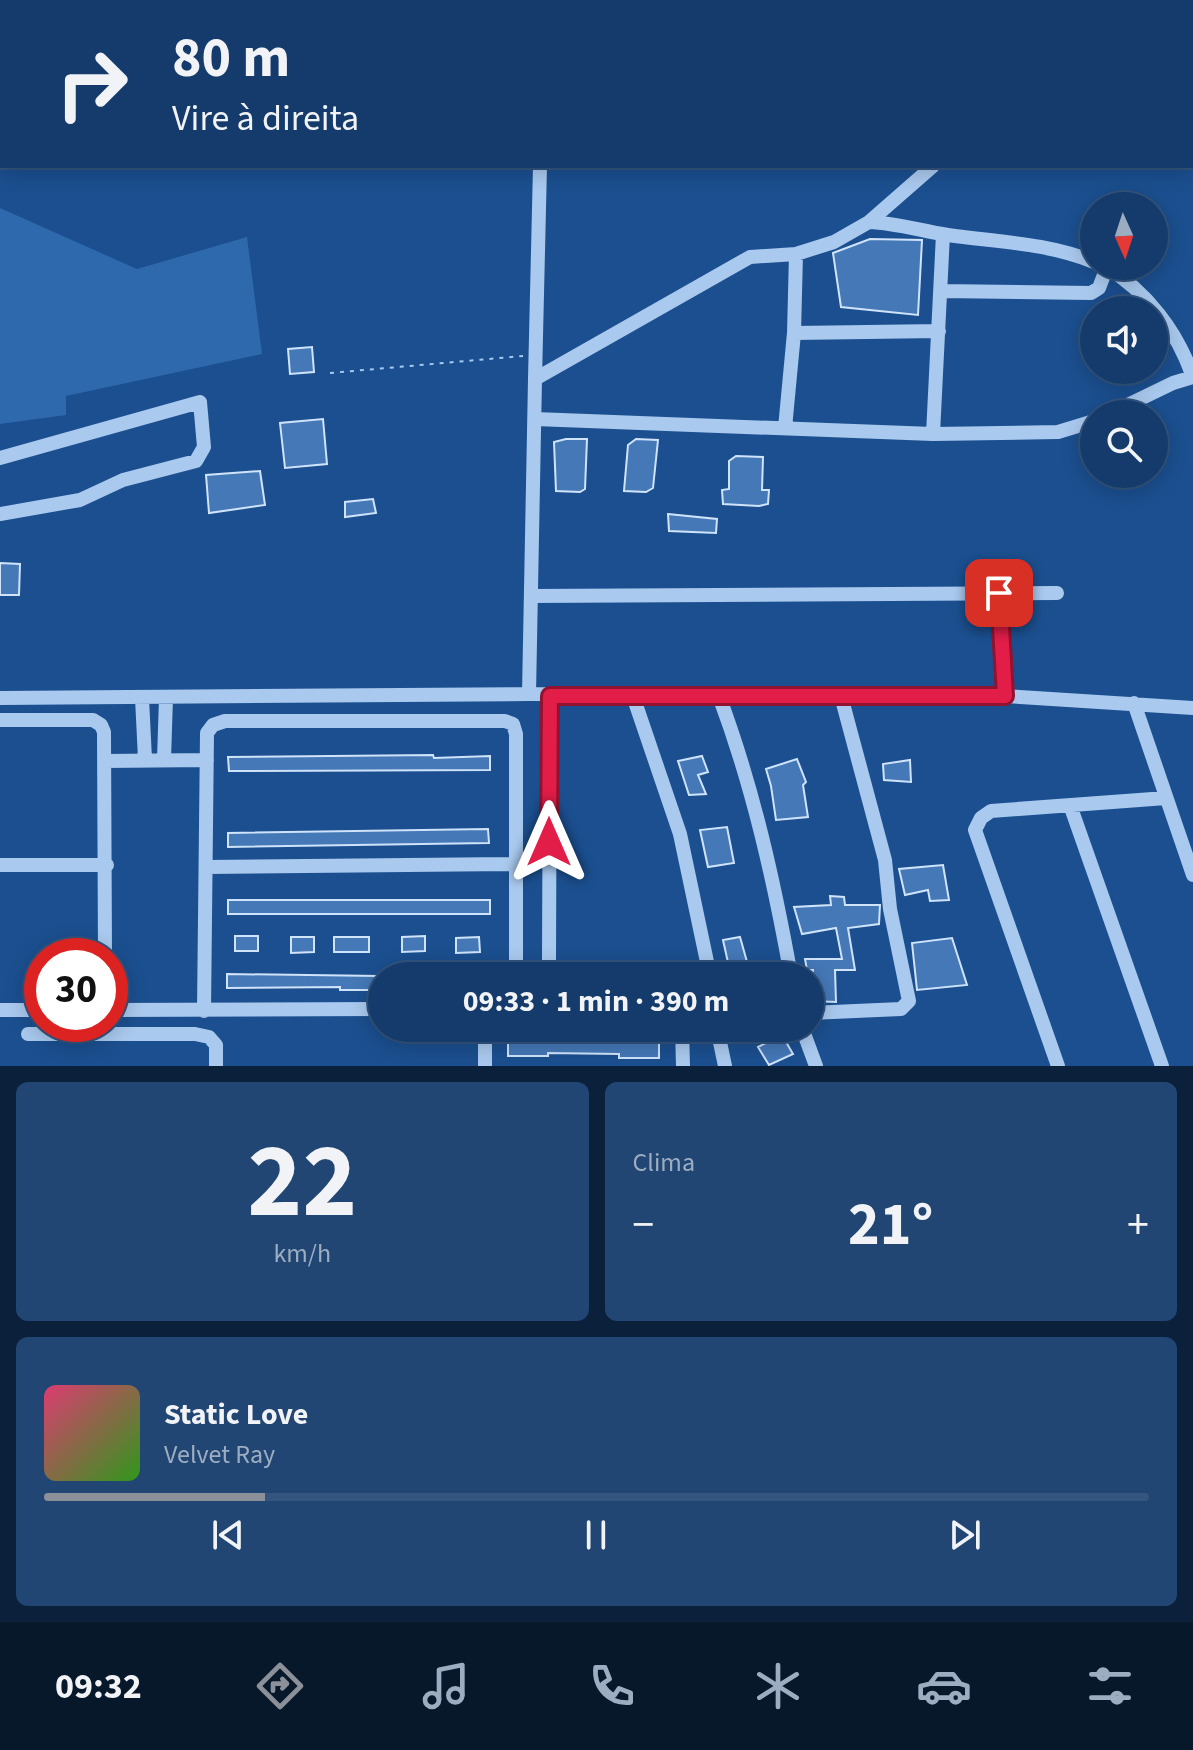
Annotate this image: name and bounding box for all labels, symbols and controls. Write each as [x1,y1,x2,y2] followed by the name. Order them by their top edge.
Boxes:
[172,19,290,98] text: 80 m
[40,32,144,136] icon: right
[172,93,359,144] text: Vire à direita
[1080,192,1168,280] north arrow
[1080,192,1168,488] map controls
[1080,296,1168,384] button: sound
[1080,400,1168,488] button: search
[965,559,1033,627] pin
[977,571,1021,615] icon: arrive
[507,800,591,884] position arrow
[24,938,128,1042] speed limit sign: 30
[463,980,729,1023] text: 09:33 · 1 min · 390 m
[247,1109,357,1257] text: 22
[633,1144,695,1181] text: Clima
[848,1183,933,1268] text: 21°
[633,1194,654,1257] text: −
[1127,1194,1149,1257] text: +
[273,1235,331,1272] text: km/h
[164,1393,308,1436] text: Static Love
[164,1436,275,1473] text: Velvet Ray
[206,1513,250,1557] icon: previous
[574,1513,618,1557] icon: pause
[943,1513,987,1557] icon: next
[252,1658,308,1714] icon: directions
[418,1658,474,1714] icon: music
[584,1658,640,1714] icon: phone
[750,1658,806,1714] icon: climate
[916,1658,972,1714] icon: car
[1082,1658,1138,1714] icon: filters
[55,1661,142,1712] text: 09:32

